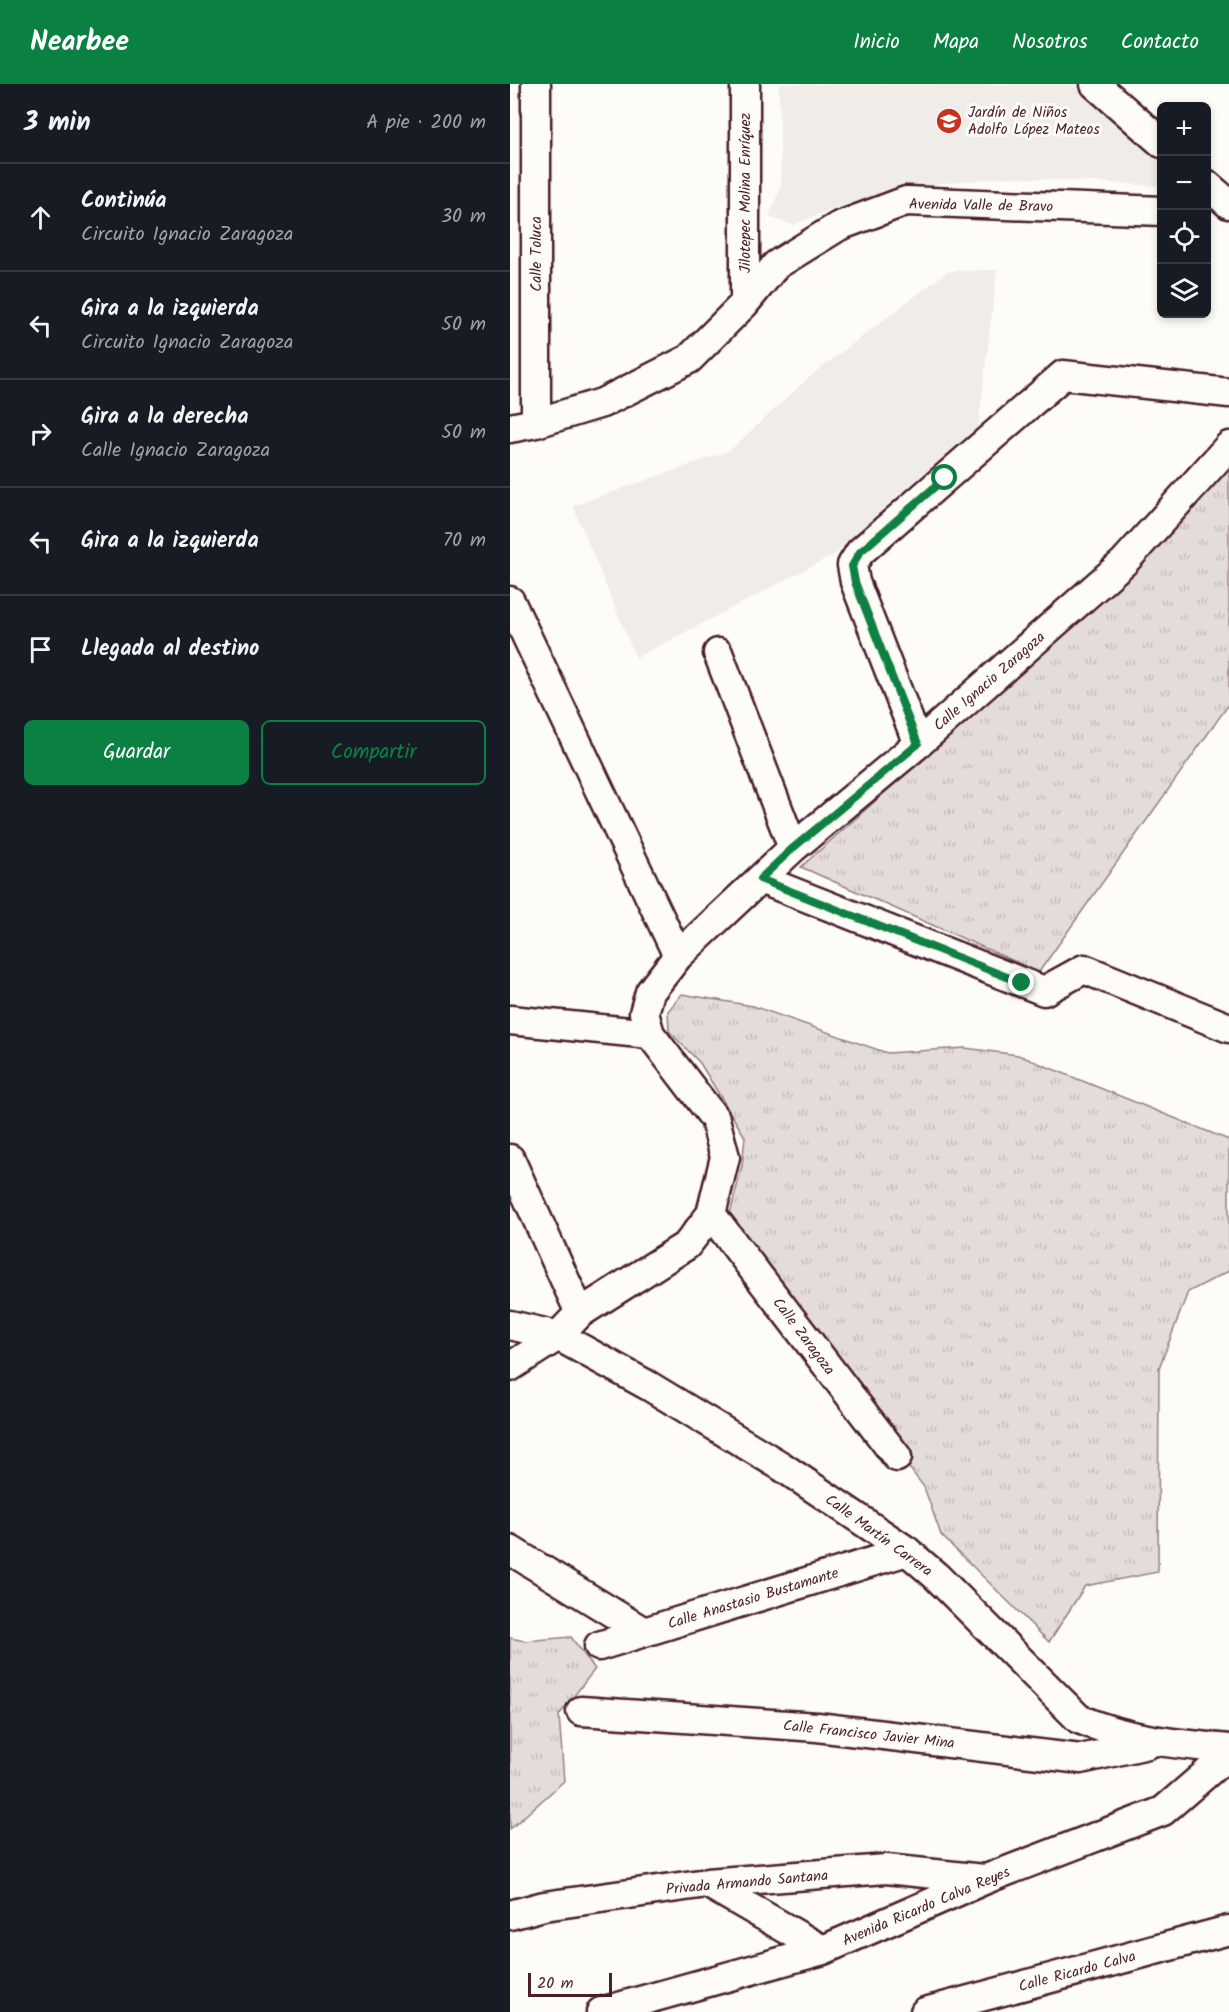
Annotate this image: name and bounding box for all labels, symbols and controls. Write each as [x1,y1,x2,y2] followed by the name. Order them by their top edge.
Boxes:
[30,20,129,65] text: Nearbee
[853,26,900,59] text: Inicio
[933,26,979,59] text: Mapa
[1012,26,1088,59] text: Nosotros
[1121,26,1199,59] text: Contacto
[968,101,1100,142] place label: Jardín de Niños Adolfo López Mateos
[24,102,91,144] text: 3 min
[1157,102,1211,318] map controls
[1157,102,1211,156] button: +
[934,106,964,136] school or university icon: Jardín de Niños Adolfo López Mateos
[366,107,486,139] text: A pie · 200 m
[734,113,758,273] street label: Jilotepec Molina Enríquez
[1157,156,1211,210] button: −
[81,184,166,219] text: Continúa
[909,193,1054,219] street label: Avenida Valle de Bravo
[24,201,57,234] icon: ahead
[441,201,486,233] text: 30 m
[1157,210,1211,264] button: locate
[525,216,549,292] street label: Calle Toluca
[81,219,293,251] text: Circuito Ignacio Zaragoza
[1157,264,1211,318] button: layers
[81,292,259,327] text: Gira a la izquierda
[24,309,57,342] icon: left
[441,309,486,341] text: 50 m
[81,327,293,359] text: Circuito Ignacio Zaragoza
[81,400,248,435] text: Gira a la derecha
[24,417,57,450] icon: right
[441,417,486,449] text: 50 m
[81,435,270,467] text: Calle Ignacio Zaragoza
[931,464,957,490] route start
[81,524,259,559] text: Gira a la izquierda
[24,525,57,558] icon: left
[443,525,486,557] text: 70 m
[928,626,1051,737] street label: Calle Ignacio Zaragoza
[81,632,259,667] text: Llegada al destino
[24,633,57,666] icon: arrive
[24,720,249,785] button: Guardar
[261,720,486,785] button: Compartir
[1008,969,1034,995] route end
[766,1293,840,1381] street label: Calle Zaragoza
[820,1488,937,1583] street label: Calle Martín Carrera
[665,1561,842,1636] street label: Calle Anastasio Bustamante
[782,1714,956,1756] street label: Calle Francisco Javier Mina
[839,1860,1015,1953] street label: Avenida Ricardo Calva Reyes
[665,1864,829,1902] street label: Privada Armando Santana
[1016,1945,1139,1999] street label: Calle Ricardo Calva
[528,1970,612,1998] scale bar
[537,1971,573,1996] text: 20 m

